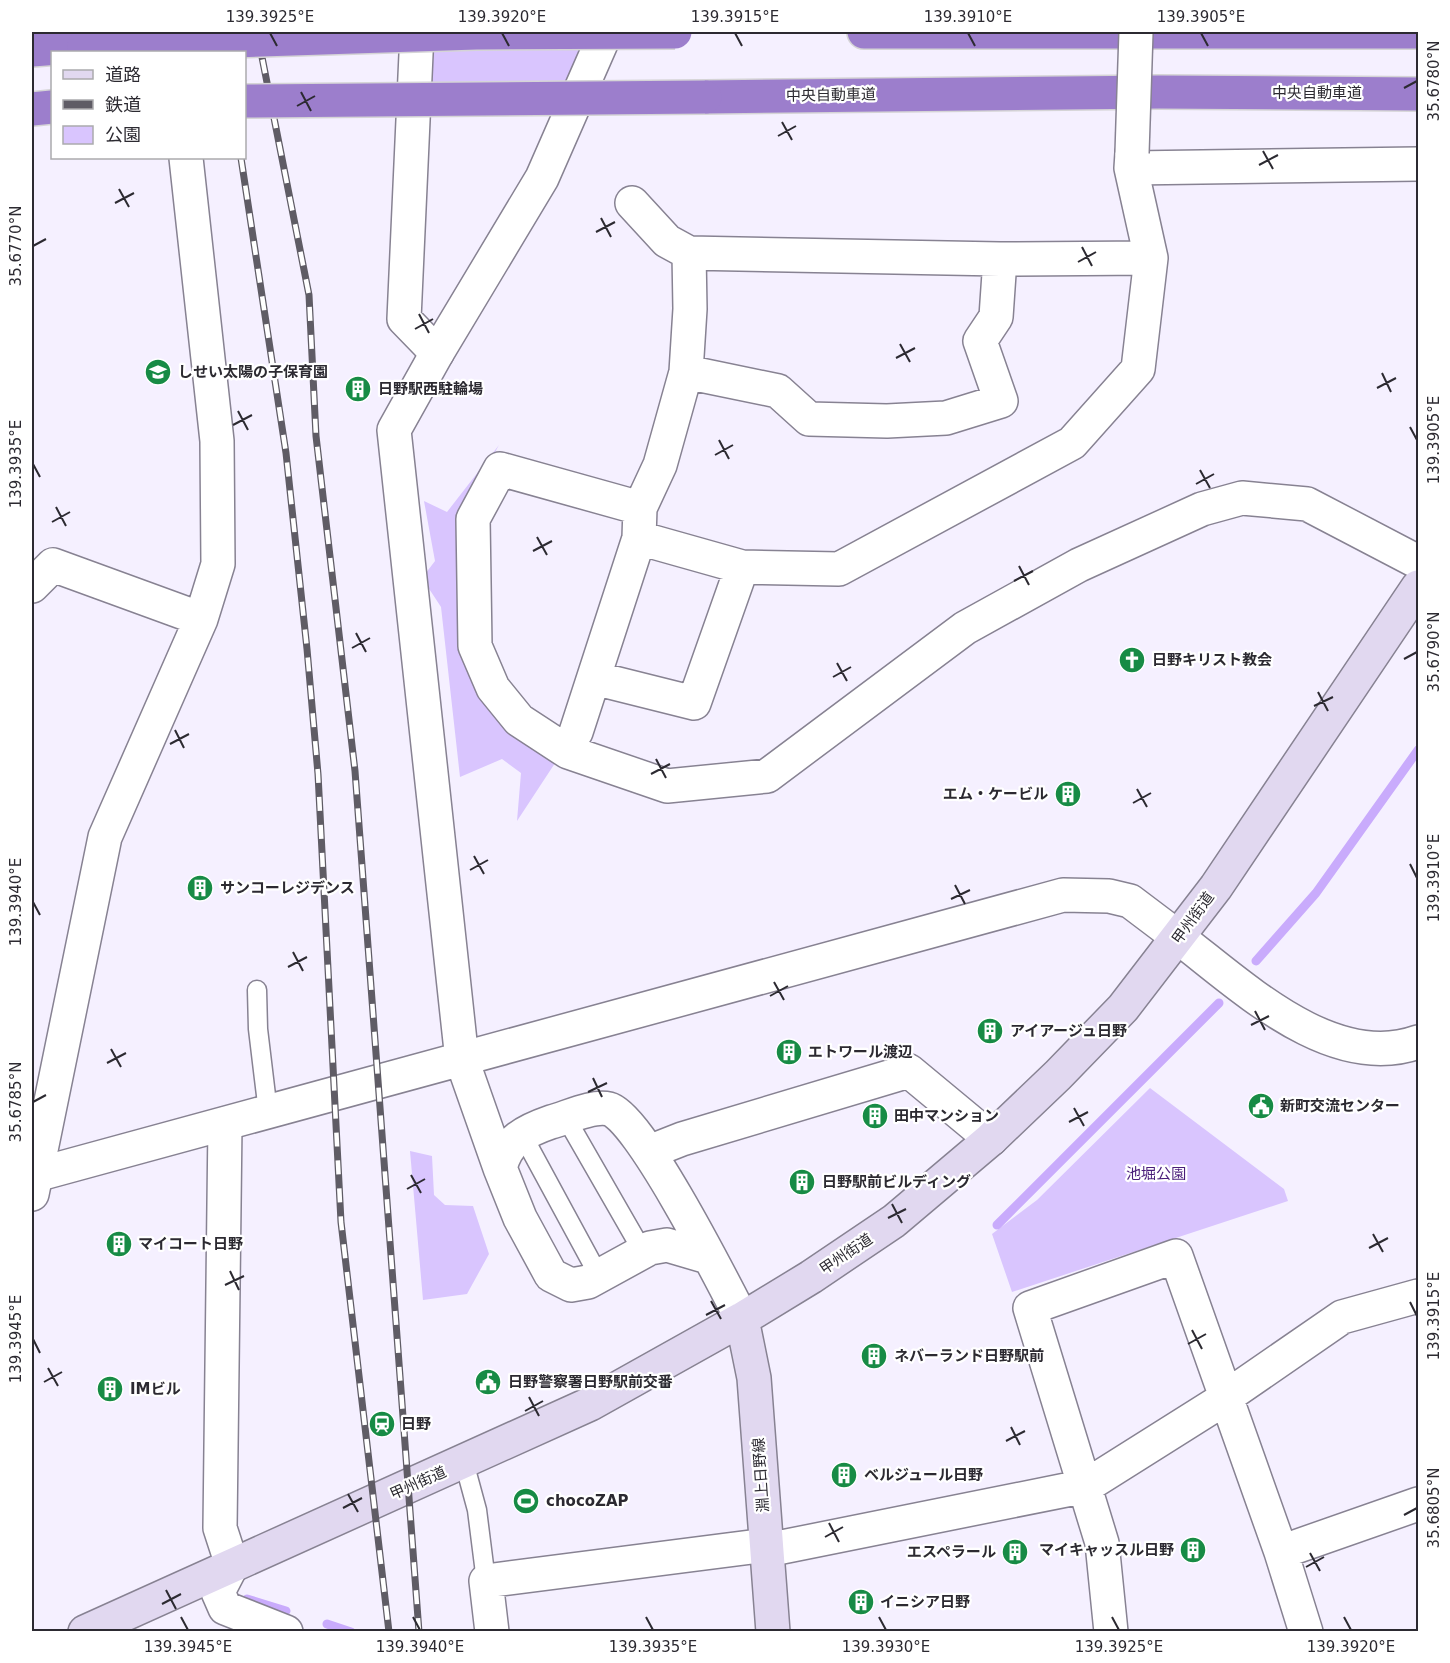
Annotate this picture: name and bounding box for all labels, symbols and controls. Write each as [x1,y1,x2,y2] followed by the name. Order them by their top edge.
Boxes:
[226,8,314,26] text: 139.3925°E
[458,8,546,26] text: 139.3920°E
[691,8,779,26] text: 139.3915°E
[924,8,1012,26] text: 139.3910°E
[1157,8,1245,26] text: 139.3905°E
[1425,41,1443,121] text: 35.6780°N
[51,51,246,159] legend
[105,64,141,85] text: 道路
[1272,84,1362,102] street label: 中央自動車道
[786,85,876,105] street label: 中央自動車道
[105,94,141,115] text: 鉄道
[105,124,141,145] text: 公園
[7,206,25,286] text: 35.6770°N
[143,357,173,387] school or university icon: しせい太陽の子保育園
[178,363,328,381] place label: しせい太陽の子保育園
[343,374,373,404] building icon: 日野駅西駐輪場
[378,380,483,398] place label: 日野駅西駐輪場
[1425,396,1443,484] text: 139.3905°E
[7,420,25,508] text: 139.3935°E
[1425,612,1443,692] text: 35.6790°N
[1117,645,1147,675] church icon: 日野キリスト教会
[1152,651,1272,669] place label: 日野キリスト教会
[1053,779,1083,809] building icon: エム・ケービル
[943,785,1048,803] place label: エム・ケービル
[1425,834,1443,922] text: 139.3910°E
[7,858,25,946] text: 139.3940°E
[185,873,215,903] building icon: サンコーレジデンス
[220,879,355,897] place label: サンコーレジデンス
[1168,888,1218,948] street label: 甲州街道
[975,1016,1005,1046] building icon: アイアージュ日野
[1010,1022,1127,1040] place label: アイアージュ日野
[774,1037,804,1067] building icon: エトワール渡辺
[808,1043,913,1061] place label: エトワール渡辺
[7,1062,25,1142] text: 35.6785°N
[1246,1091,1276,1121] public building icon: 新町交流センター
[1280,1097,1400,1115] place label: 新町交流センター
[860,1101,890,1131] building icon: 田中マンション
[894,1107,999,1125] place label: 田中マンション
[1126,1165,1186,1183] park label: 池堀公園
[787,1167,817,1197] building icon: 日野駅前ビルディング
[822,1173,971,1191] place label: 日野駅前ビルディング
[104,1229,134,1259] building icon: マイコート日野
[816,1230,876,1278] street label: 甲州街道
[138,1235,243,1253] place label: マイコート日野
[1425,1272,1443,1360] text: 139.3915°E
[7,1295,25,1383] text: 139.3945°E
[859,1341,889,1371] building icon: ネバーランド日野駅前
[894,1347,1044,1365] place label: ネバーランド日野駅前
[473,1367,503,1397] public building icon: 日野警察署日野駅前交番
[508,1373,673,1391] place label: 日野警察署日野駅前交番
[95,1374,125,1404] building icon: IMビル
[130,1380,181,1398] place label: IMビル
[367,1409,397,1439] station icon: 日野
[401,1415,431,1433] place label: 日野
[749,1437,773,1513] street label: 淵上日野線
[829,1460,859,1490] building icon: ベルジュール日野
[387,1463,449,1503] street label: 甲州街道
[864,1466,983,1484] place label: ベルジュール日野
[1425,1468,1443,1548] text: 35.6805°N
[511,1486,541,1516] sports icon: chocoZAP
[546,1492,629,1510] place label: chocoZAP
[1178,1535,1208,1565] building icon: マイキャッスル日野
[1000,1537,1030,1567] building icon: エスペラール
[1039,1541,1174,1559] place label: マイキャッスル日野
[907,1543,996,1561] place label: エスペラール
[846,1587,876,1617] building icon: イニシア日野
[880,1593,970,1611] place label: イニシア日野
[144,1638,232,1656] text: 139.3945°E
[376,1638,464,1656] text: 139.3940°E
[609,1638,697,1656] text: 139.3935°E
[842,1638,930,1656] text: 139.3930°E
[1075,1638,1163,1656] text: 139.3925°E
[1307,1638,1395,1656] text: 139.3920°E

